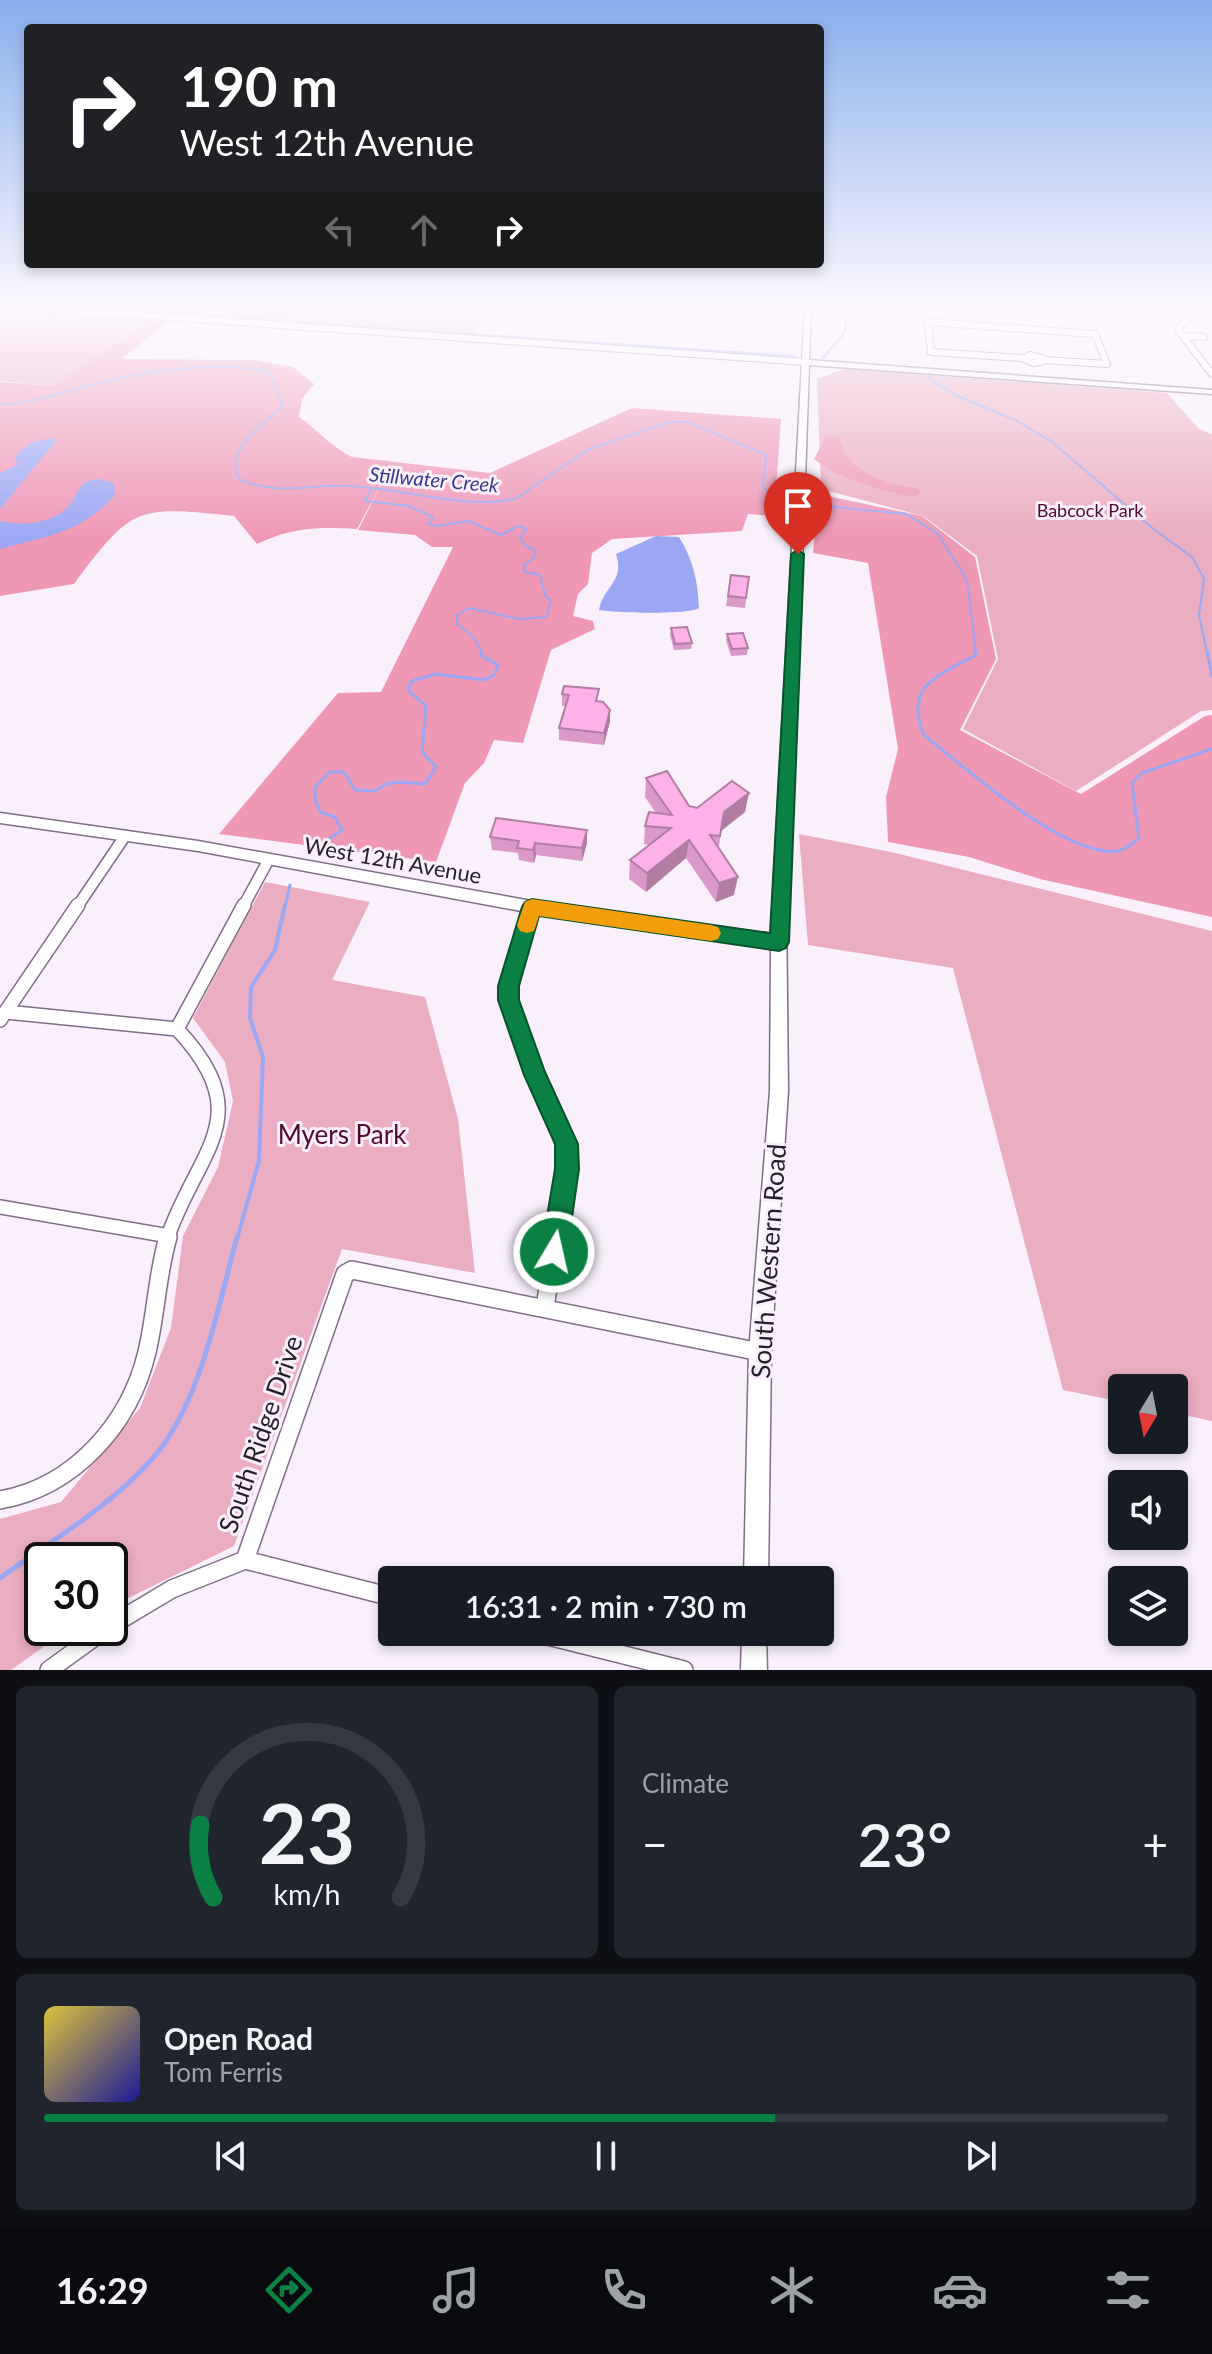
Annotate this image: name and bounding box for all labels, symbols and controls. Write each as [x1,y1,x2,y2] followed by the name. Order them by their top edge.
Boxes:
[180,52,338,119] text: 190 m
[48,56,152,160] icon: right
[180,120,474,164] text: West 12th Avenue
[318,208,362,252] icon: left
[402,208,446,252] icon: ahead
[486,208,530,252] icon: right
[368,461,500,497] water label: Stillwater Creek
[764,472,832,554] pin
[776,484,820,528] icon: arrive
[1037,499,1144,521] park label: Babcock Park
[302,831,484,889] street label: West 12th Avenue
[278,1118,407,1150] park label: Myers Park
[744,1143,792,1379] street label: South Western Road
[512,1210,596,1294] position arrow
[211,1331,309,1537] street label: South Ridge Drive
[1108,1374,1188,1454] north arrow
[1108,1374,1188,1646] map controls
[1108,1470,1188,1550] button: sound
[24,1542,128,1646] speed limit sign: 30
[1108,1566,1188,1646] button: layers
[465,1588,747,1624] text: 16:31 · 2 min · 730 m
[642,1767,729,1799] text: Climate
[259,1782,355,1882] text: 23
[858,1808,952,1880] text: 23°
[642,1818,668,1870] text: −
[1142,1818,1168,1870] text: +
[274,1877,340,1911] text: km/h
[164,2020,313,2056] text: Open Road
[164,2056,283,2088] text: Tom Ferris
[209,2134,253,2178] icon: previous
[584,2134,628,2178] icon: pause
[959,2134,1003,2178] icon: next
[261,2262,317,2318] icon: directions
[428,2262,484,2318] icon: music
[596,2262,652,2318] icon: phone
[764,2262,820,2318] icon: climate
[932,2262,988,2318] icon: car
[1100,2262,1156,2318] icon: filters
[56,2268,149,2312] text: 16:29

